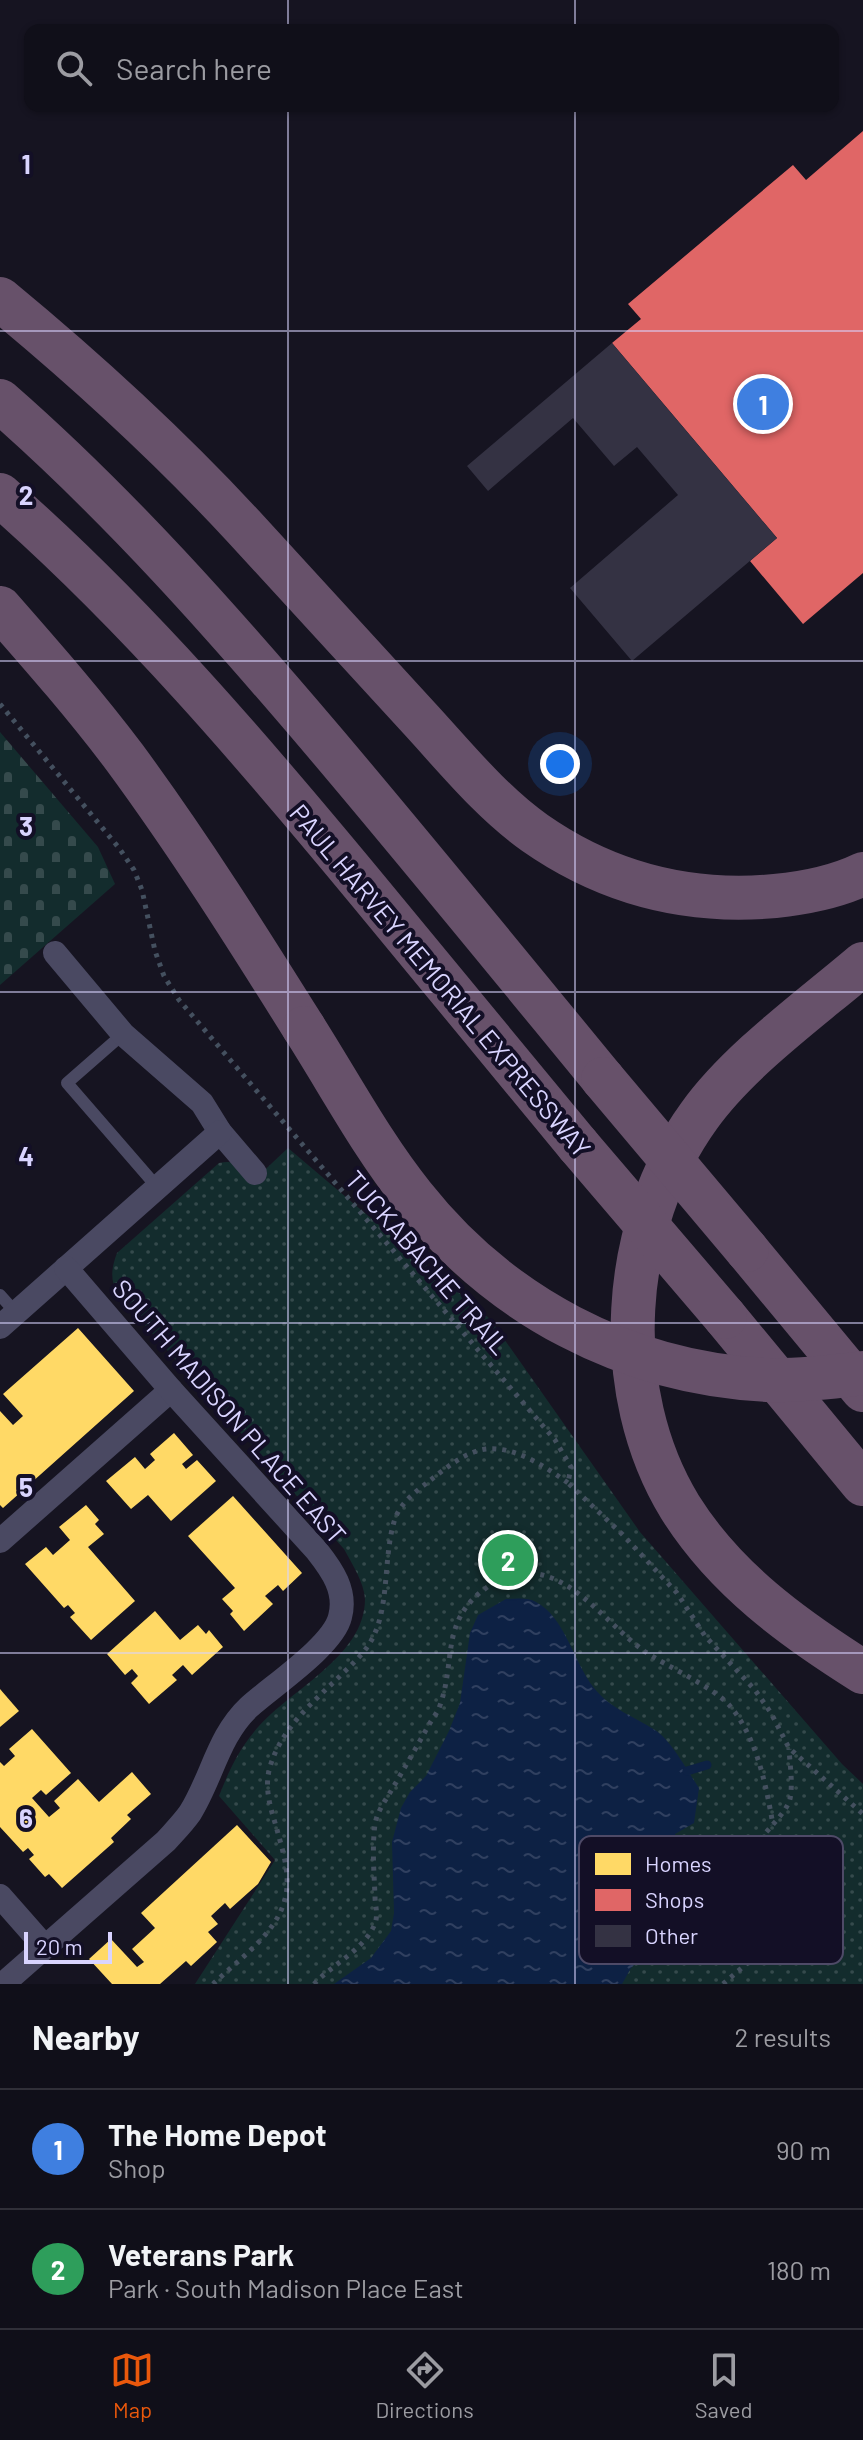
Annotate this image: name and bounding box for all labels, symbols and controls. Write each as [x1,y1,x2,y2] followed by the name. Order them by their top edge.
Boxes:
[24,24,839,112] search box
[52,46,96,90] icon: search
[116,50,272,86] text: Search here
[21,148,31,179] text: 1
[737,374,789,434] pin: 1
[19,479,33,510] text: 2
[540,744,580,784] your location
[284,797,598,1163] street label: PAUL HARVEY MEMORIAL EXPRESSWAY
[19,810,33,841] text: 3
[18,1140,34,1171] text: 4
[340,1164,516,1360] street label: TUCKABACHE TRAIL
[107,1273,353,1549] street label: SOUTH MADISON PLACE EAST
[19,1471,33,1502] text: 5
[482,1530,534,1590] pin: 2
[19,1802,33,1833] text: 6
[579,1836,843,1964] legend
[645,1850,712,1876] text: Homes
[645,1886,704,1912] text: Shops
[645,1922,698,1948] text: Other
[24,1928,112,1964] scale bar
[36,1933,83,1959] text: 20 m
[32,2016,140,2057] text: Nearby
[735,2021,831,2052] text: 2 results
[108,2116,327,2152] text: The Home Depot
[53,2134,63,2165] text: 1
[776,2134,831,2165] text: 90 m
[108,2152,166,2183] text: Shop
[108,2236,294,2272] text: Veterans Park
[51,2254,65,2285] text: 2
[767,2254,831,2285] text: 180 m
[108,2272,464,2303] text: Park · South Madison Place East
[110,2348,154,2422] tab: Map
[375,2348,474,2422] tab: Directions
[695,2348,752,2422] tab: Saved

